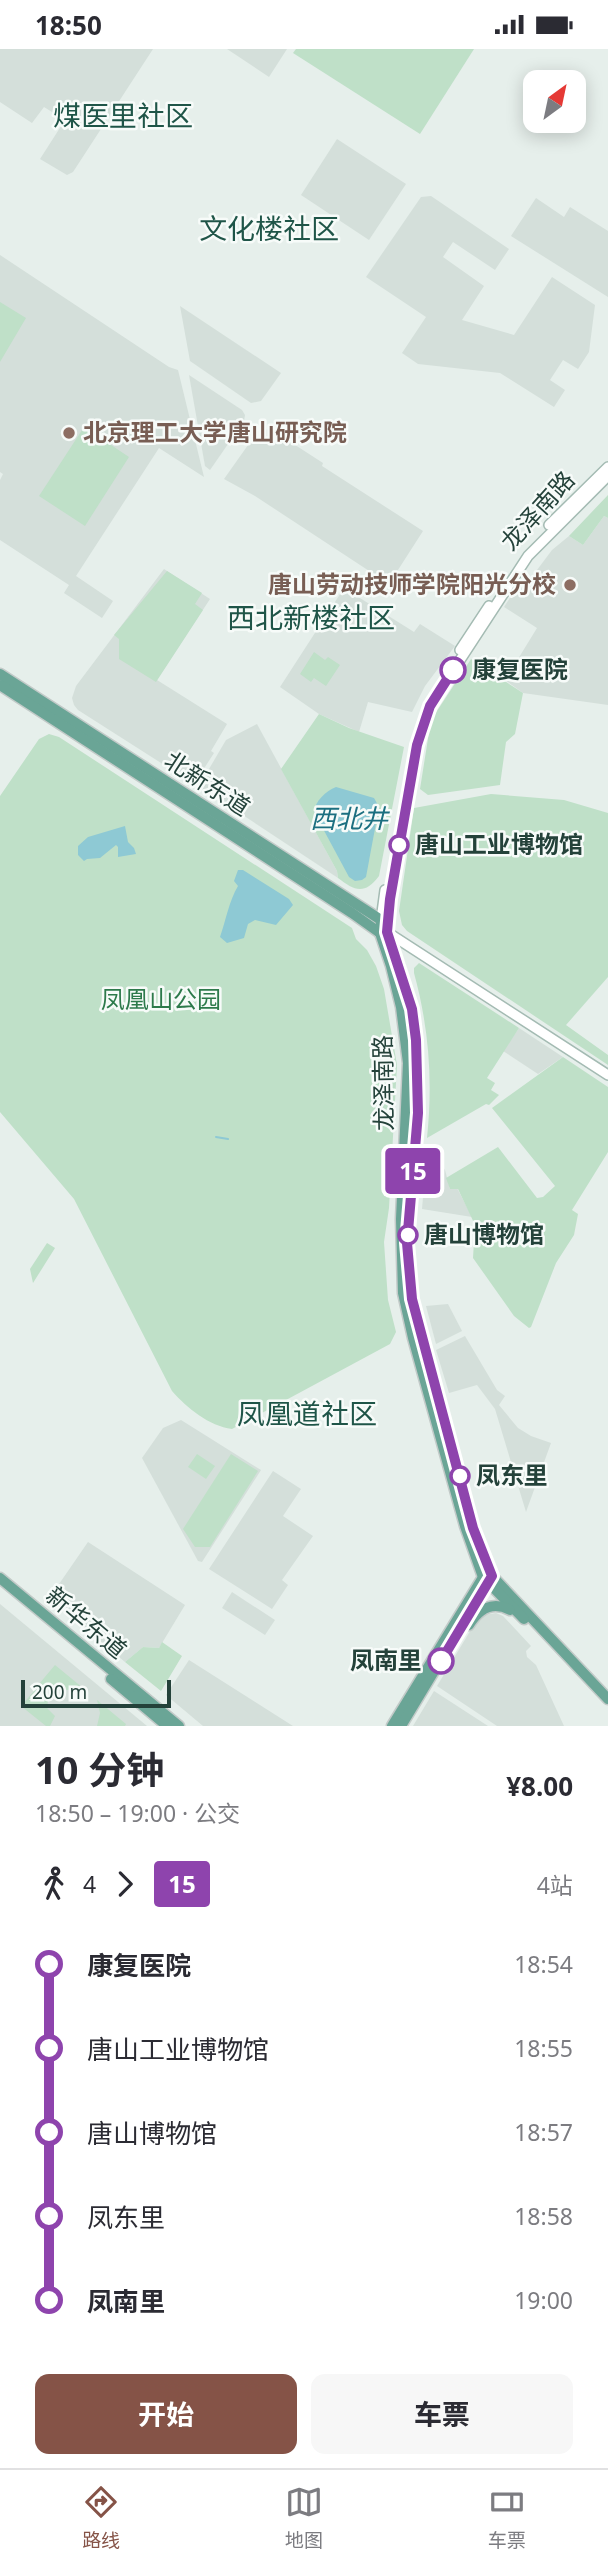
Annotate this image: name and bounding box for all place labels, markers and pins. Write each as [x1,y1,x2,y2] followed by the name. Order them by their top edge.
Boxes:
[83,415,347,448] place label: 北京理工大学唐山研究院
[61,425,77,441] marker: 北京理工大学唐山研究院
[268,567,556,600] place label: 唐山劳动技师学院阳光分校
[562,577,578,593] marker: 唐山劳动技师学院阳光分校
[472,652,568,685] place label: 康复医院
[440,657,466,683] marker: 康复医院
[415,827,583,860] place label: 唐山工业博物馆
[389,835,409,855] marker: 唐山工业博物馆
[424,1217,544,1250] place label: 唐山博物馆
[398,1225,418,1245] marker: 唐山博物馆
[476,1458,548,1491] place label: 凤东里
[450,1466,470,1486] marker: 凤东里
[350,1643,422,1676] place label: 凤南里
[428,1648,454,1674] marker: 凤南里

